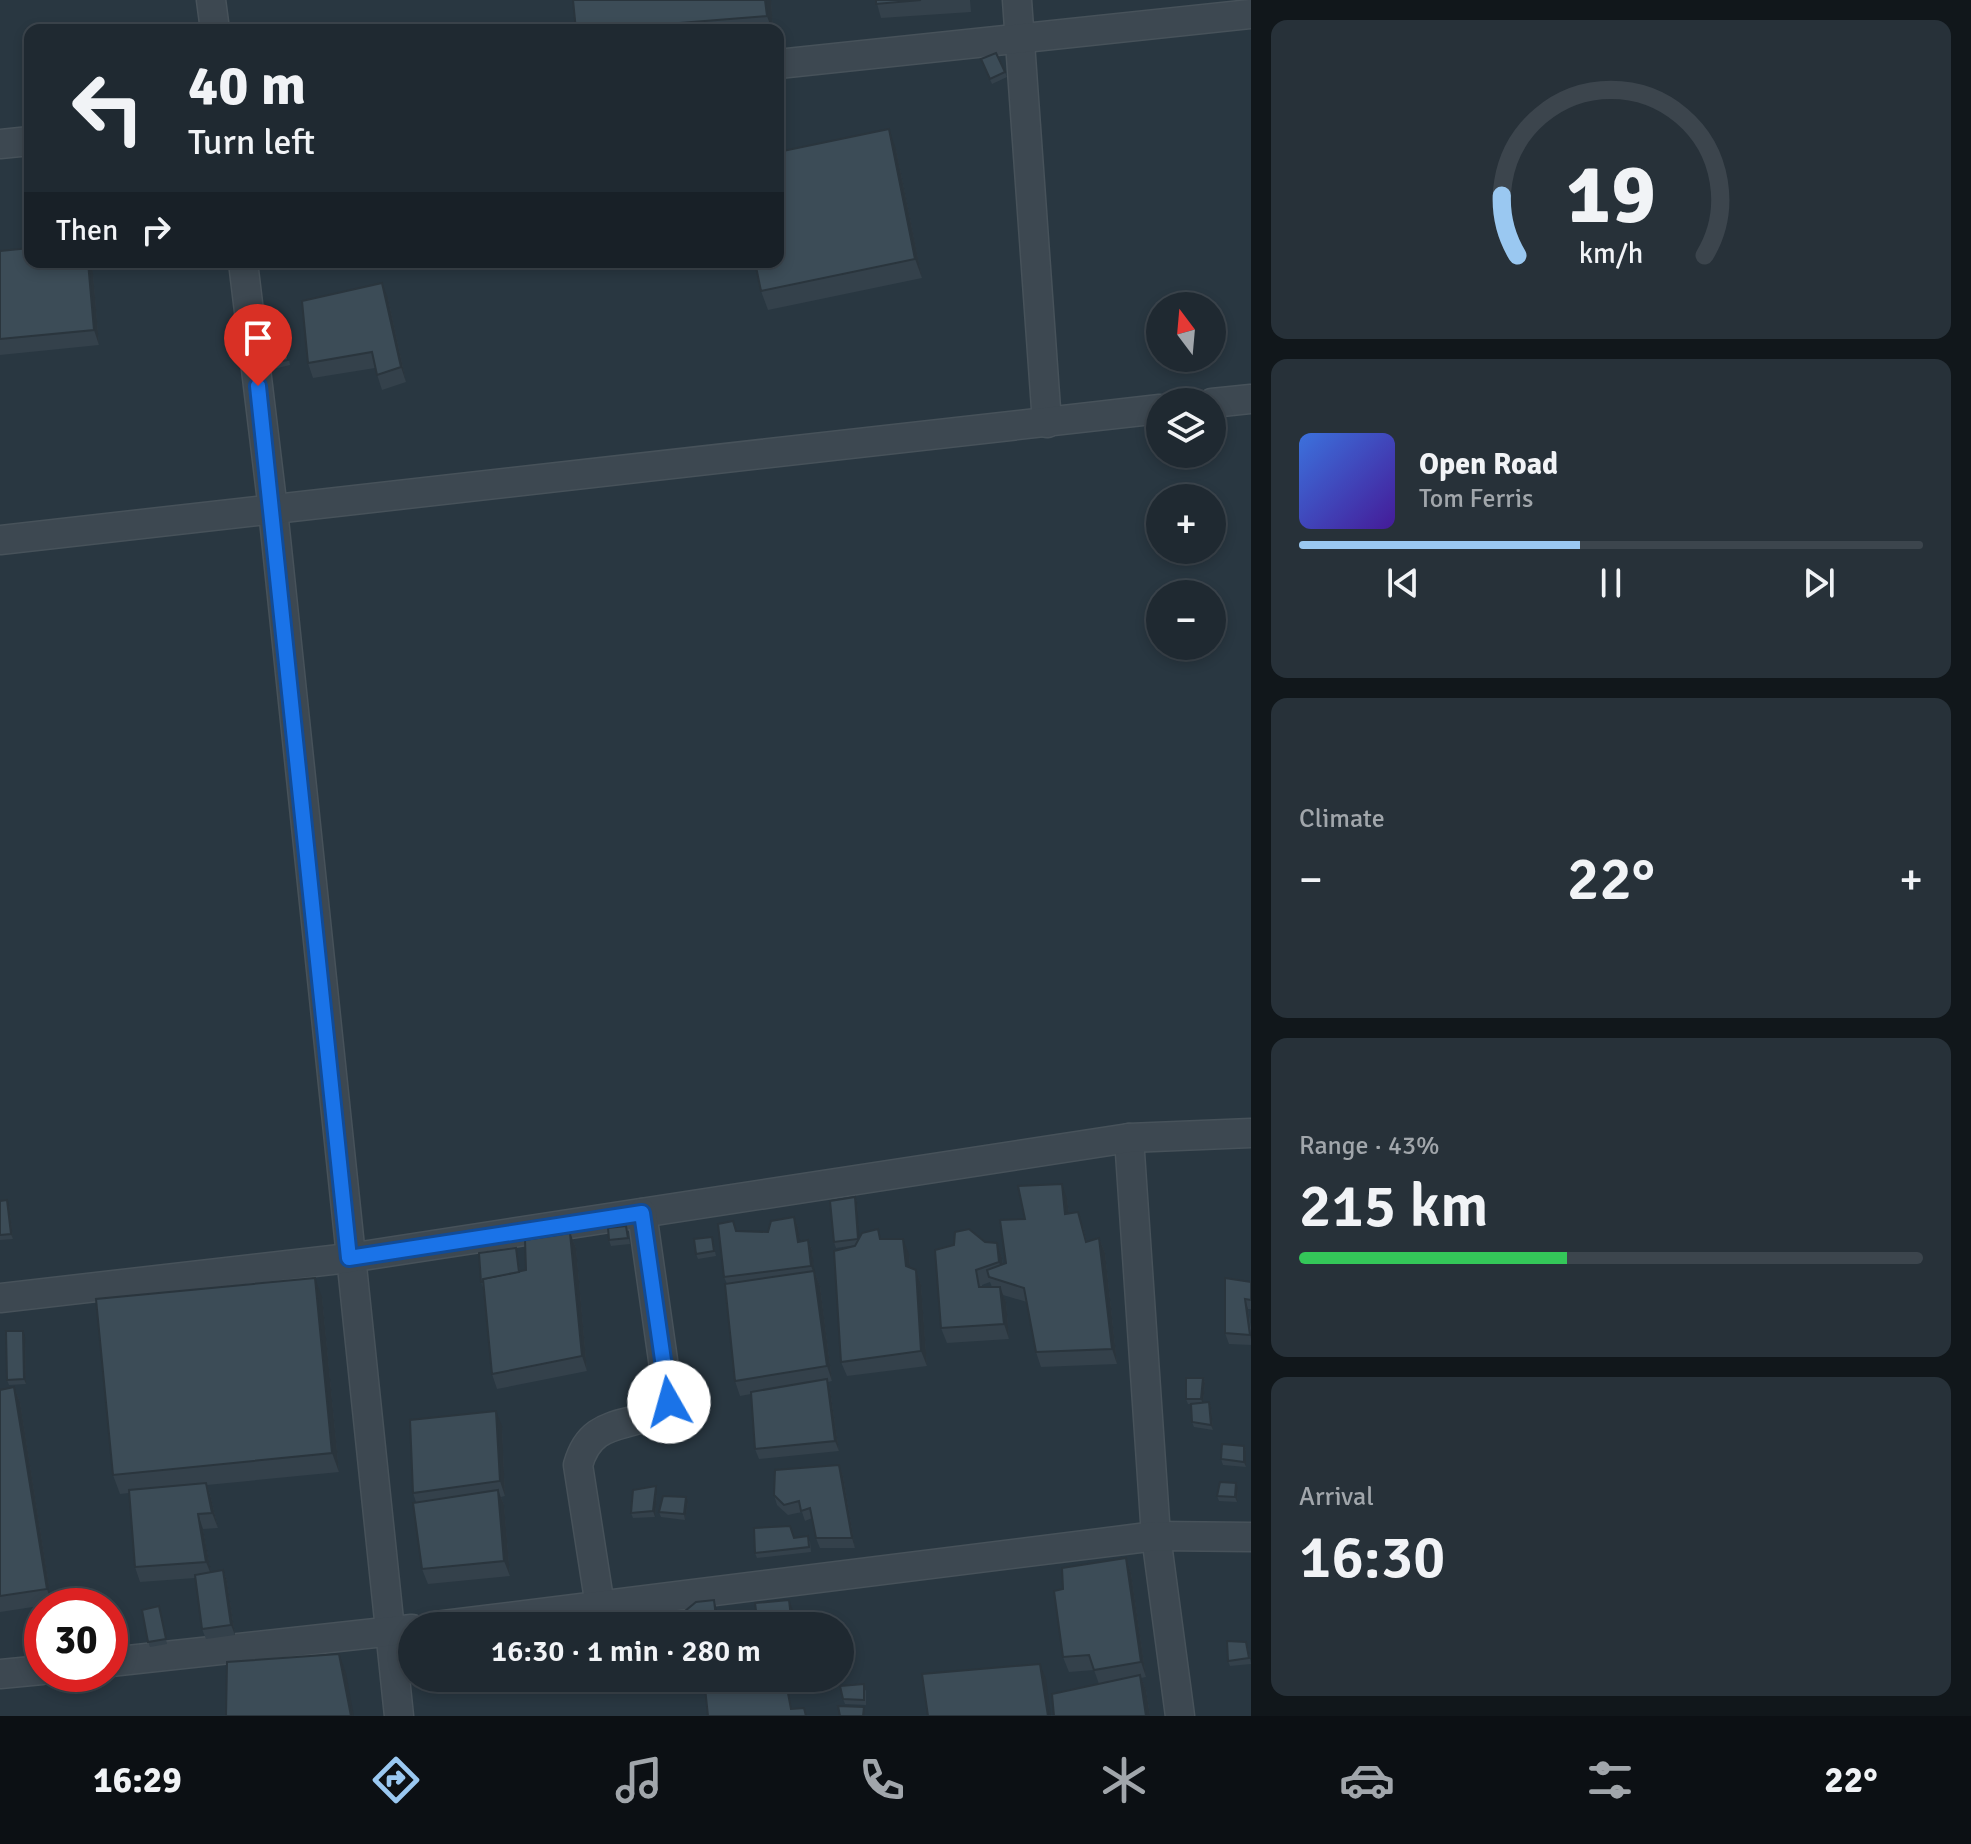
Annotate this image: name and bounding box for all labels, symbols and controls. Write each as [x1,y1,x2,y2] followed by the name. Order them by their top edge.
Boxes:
[188,51,306,120] text: 40 m
[56,56,160,160] icon: left
[188,120,315,165] text: Turn left
[1566,143,1656,245] text: 19
[134,208,178,252] icon: right
[56,212,118,249] text: Then
[1579,236,1643,271] text: km/h
[1146,292,1226,372] north arrow
[1146,292,1226,660] map controls
[224,304,292,386] pin
[236,316,280,360] icon: arrive
[1146,388,1226,468] button: layers
[1419,446,1558,483] text: Open Road
[1419,483,1533,515] text: Tom Ferris
[1146,484,1226,564] button: +
[1381,561,1425,605] icon: previous
[1589,561,1633,605] icon: pause
[1797,561,1841,605] icon: next
[1146,580,1226,660] button: −
[1299,803,1385,835] text: Climate
[1567,843,1655,917] text: 22°
[1299,853,1323,907] text: −
[1899,853,1923,907] text: +
[1299,1130,1440,1162] text: Range · 43%
[1299,1170,1488,1244] text: 215 km
[627,1360,711,1444] position arrow
[1299,1481,1374,1513] text: Arrival
[1299,1521,1446,1595] text: 16:30
[24,1588,128,1692] speed limit sign: 30
[491,1633,761,1670] text: 16:30 · 1 min · 280 m
[368,1752,424,1808] icon: directions
[611,1752,667,1808] icon: music
[854,1752,910,1808] icon: phone
[1096,1752,1152,1808] icon: climate
[1339,1752,1395,1808] icon: car
[1582,1752,1638,1808] icon: filters
[93,1758,182,1803] text: 16:29
[1824,1758,1878,1803] text: 22°

